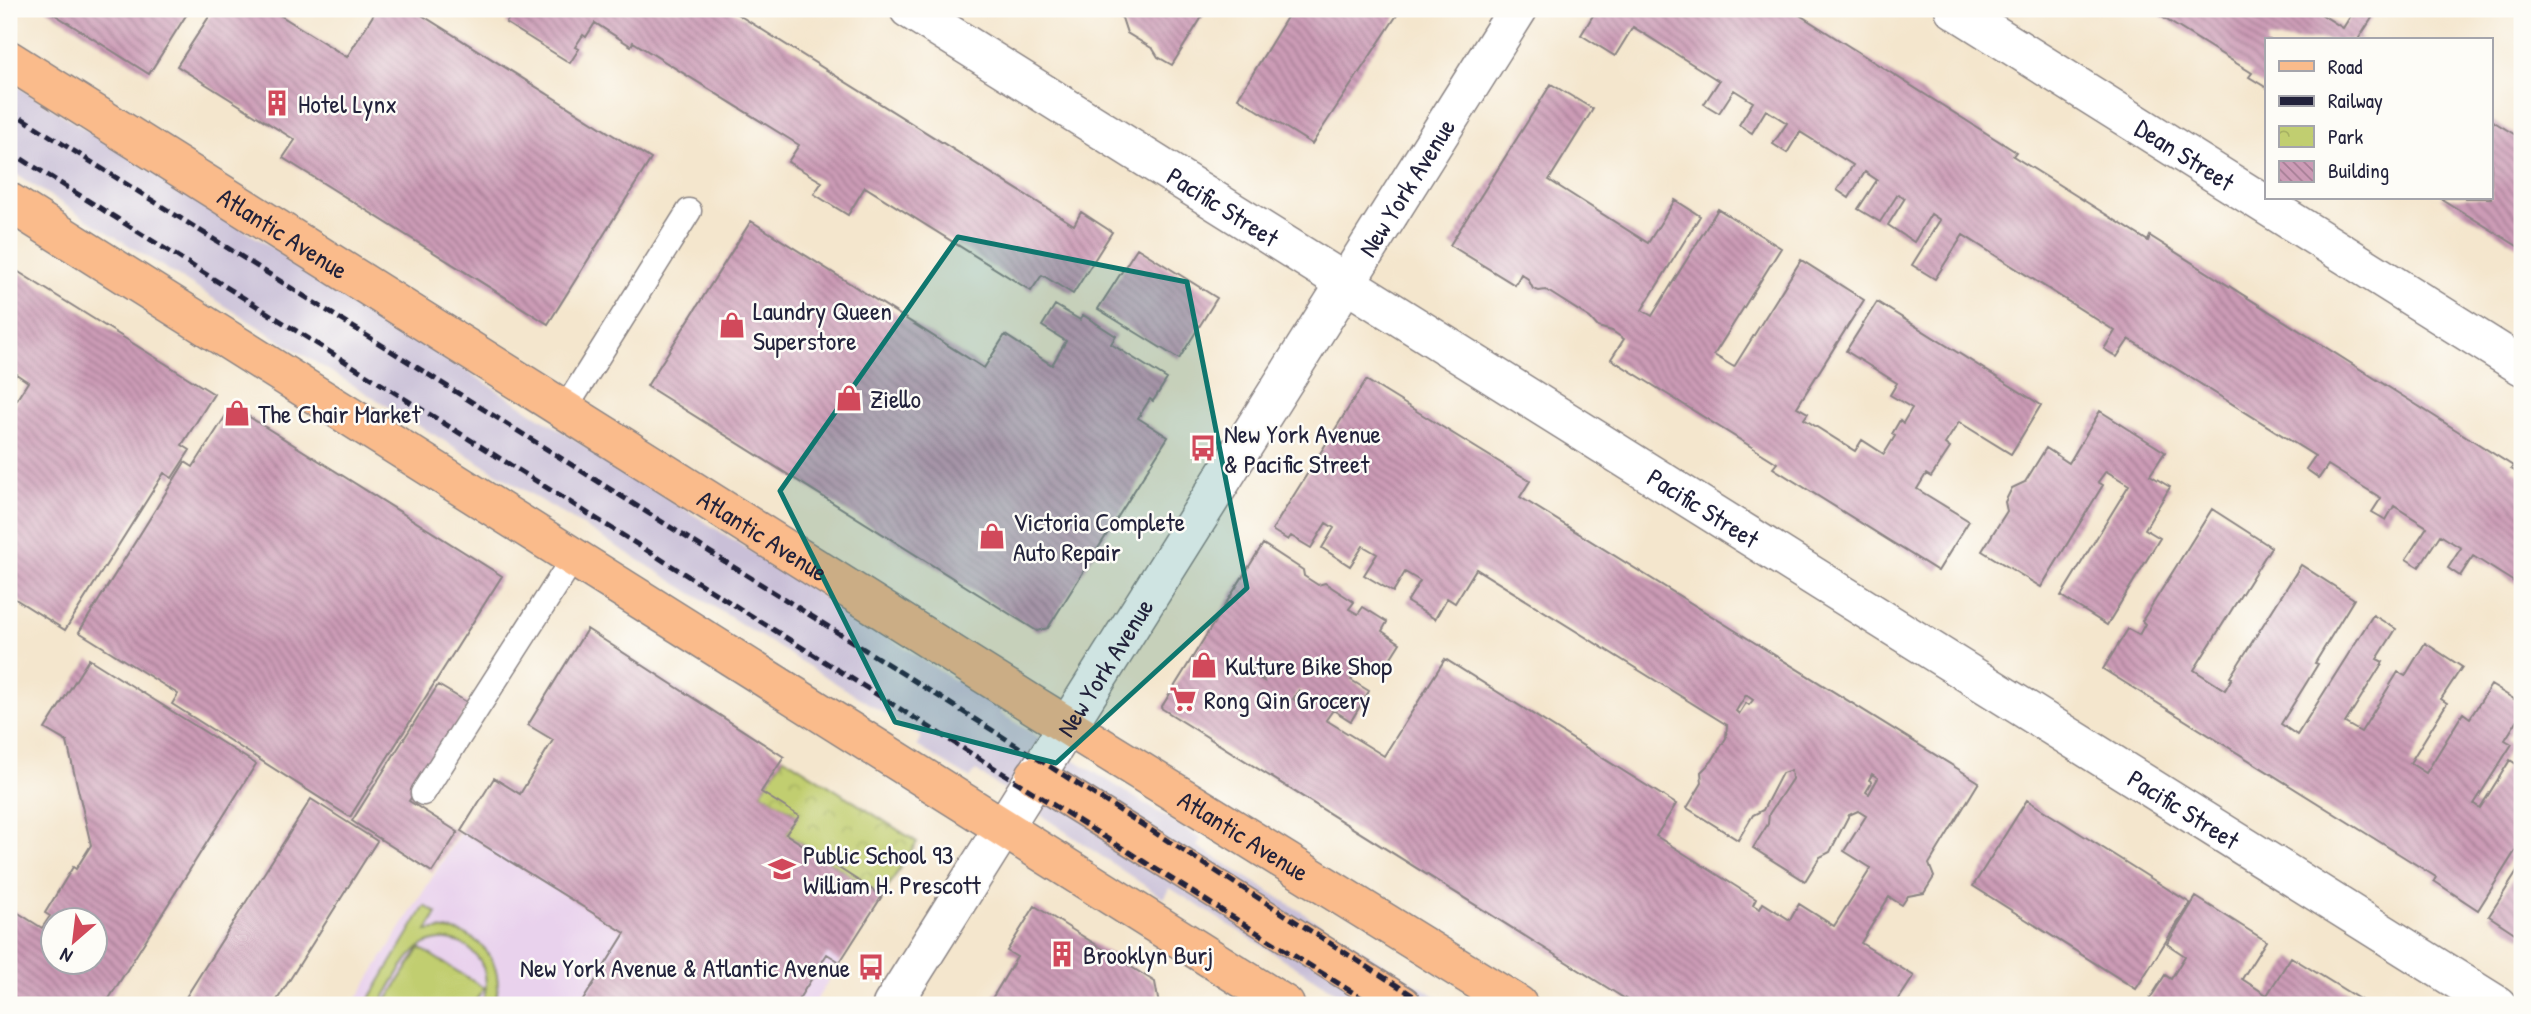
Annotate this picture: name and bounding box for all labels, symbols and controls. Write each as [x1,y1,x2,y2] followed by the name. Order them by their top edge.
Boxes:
[2265,38,2492,200] legend
[2328,52,2362,81] text: Road
[298,86,397,121] place label: Hotel Lynx
[2328,86,2383,115] text: Railway
[262,88,292,118] building icon: Hotel Lynx
[2129,110,2242,199] street label: Dean Street
[1349,111,1463,263] street label: New York Avenue
[2328,122,2363,151] text: Park
[2328,156,2389,185] text: Building
[1161,158,1287,255] street label: Pacific Street
[211,179,355,287] street label: Atlantic Avenue
[753,293,892,358] place label: Laundry Queen Superstore
[717,310,747,340] shop icon: Laundry Queen Superstore
[870,381,921,416] place label: Ziello
[834,383,864,413] shop icon: Ziello
[258,396,421,431] place label: The Chair Market
[222,398,252,428] shop icon: The Chair Market
[1224,416,1381,481] place label: New York Avenue & Pacific Street
[1188,433,1218,463] bus stop icon: New York Avenue & Pacific Street
[1641,459,1767,556] street label: Pacific Street
[691,481,835,589] street label: Atlantic Avenue
[1013,504,1185,569] place label: Victoria Complete Auto Repair
[977,521,1007,551] shop icon: Victoria Complete Auto Repair
[1048,591,1161,743] street label: New York Avenue
[1225,648,1392,683] place label: Kulture Bike Shop
[1189,650,1219,680] shop icon: Kulture Bike Shop
[1204,682,1371,717] place label: Rong Qin Grocery
[1168,684,1198,714] supermarket icon: Rong Qin Grocery
[2121,760,2247,857] street label: Pacific Street
[1172,782,1316,889] street label: Atlantic Avenue
[803,837,982,902] place label: Public School 93 William H. Prescott
[767,854,797,884] school or university icon: Public School 93 William H. Prescott
[38,906,108,976] north arrow
[1083,937,1213,972] place label: Brooklyn Burj
[1047,939,1077,969] building icon: Brooklyn Burj
[55,942,77,970] text: N
[520,950,850,985] place label: New York Avenue & Atlantic Avenue
[856,952,886,982] bus stop icon: New York Avenue & Atlantic Avenue

